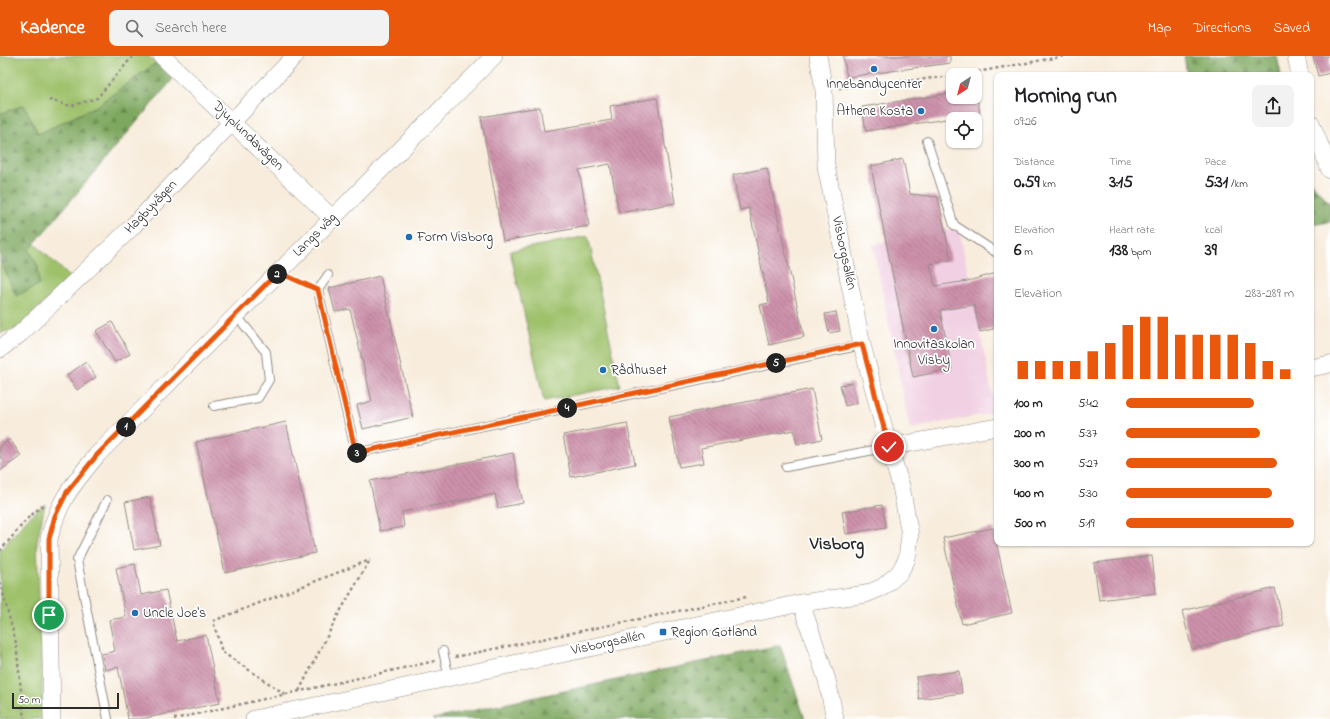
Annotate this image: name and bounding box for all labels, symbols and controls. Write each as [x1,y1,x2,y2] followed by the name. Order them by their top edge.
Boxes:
[109,10,389,46] search box
[20,15,85,42] text: Kadence
[123,17,145,39] icon: search
[155,17,227,39] text: Search here
[1148,18,1171,39] text: Map
[1193,18,1251,39] text: Directions
[1273,18,1310,39] text: Saved
[869,64,879,74] marker: Innebandycenter
[946,68,982,104] north arrow
[946,68,982,148] map controls
[826,74,923,96] place label: Innebandycenter
[1014,81,1117,113] text: Morning run
[1252,85,1294,127] button: share
[206,95,289,177] street label: Djuplundavägen
[837,101,913,122] place label: Athene Kosta
[916,106,926,116] marker: Athene Kosta
[946,112,982,148] button: locate
[1014,112,1037,131] text: 09:26
[1014,154,1055,170] text: Distance
[1109,154,1131,170] text: Time
[1205,154,1226,170] text: Pace
[1014,170,1040,195] text: 0.59
[1109,170,1133,195] text: 3:15
[1205,170,1228,195] text: 5:31
[120,175,183,240] street label: Hagbyvägen
[1040,176,1056,192] text: km
[1228,176,1248,192] text: /km
[288,208,343,263] street label: Langs väg
[825,213,862,292] street label: Visborgsallén
[1014,222,1054,238] text: Elevation
[1109,222,1154,238] text: Heart rate
[1205,222,1222,238] text: kcal
[416,227,493,249] place label: Form Visborg
[404,232,414,242] marker: Form Visborg
[1014,238,1021,263] text: 6
[1109,238,1128,263] text: 138
[1205,238,1217,263] text: 39
[1021,244,1033,260] text: m
[1128,244,1151,260] text: bpm
[267,264,287,284] pin: 2
[274,266,280,282] text: 2
[1014,284,1062,303] text: Elevation
[1245,284,1294,303] text: 283–289 m
[929,324,939,334] marker: Innovitaskolan Visby
[893,334,975,372] place label: Innovitaskolan Visby
[766,353,786,373] pin: 5
[773,355,779,371] text: 5
[611,360,667,381] place label: Rådhuset
[598,365,608,375] marker: Rådhuset
[1014,394,1043,413] text: 100 m
[1078,394,1098,413] text: 5:42
[557,398,577,418] pin: 4
[565,400,569,416] text: 4
[116,417,136,437] pin: 1
[124,419,128,435] text: 1
[1014,424,1045,443] text: 200 m
[1078,424,1097,443] text: 5:37
[872,430,906,464] pin
[878,436,900,458] icon: check
[347,443,367,463] pin: 3
[355,445,359,461] text: 3
[1014,454,1044,473] text: 300 m
[1078,454,1098,473] text: 5:27
[1014,484,1044,503] text: 400 m
[1078,484,1098,503] text: 5:30
[1014,514,1046,533] text: 500 m
[1078,514,1095,533] text: 5:19
[809,532,864,559] district label: Visborg
[32,598,66,632] pin
[143,603,206,624] place label: Uncle Joe's
[38,604,60,626] icon: arrive
[130,608,140,618] marker: Uncle Joe's
[671,622,757,644] place label: Region Gotland
[568,625,647,662] street label: Visborgsallén
[658,627,668,637] marker: Region Gotland
[12,691,119,710] scale bar
[18,692,40,708] text: 50 m

